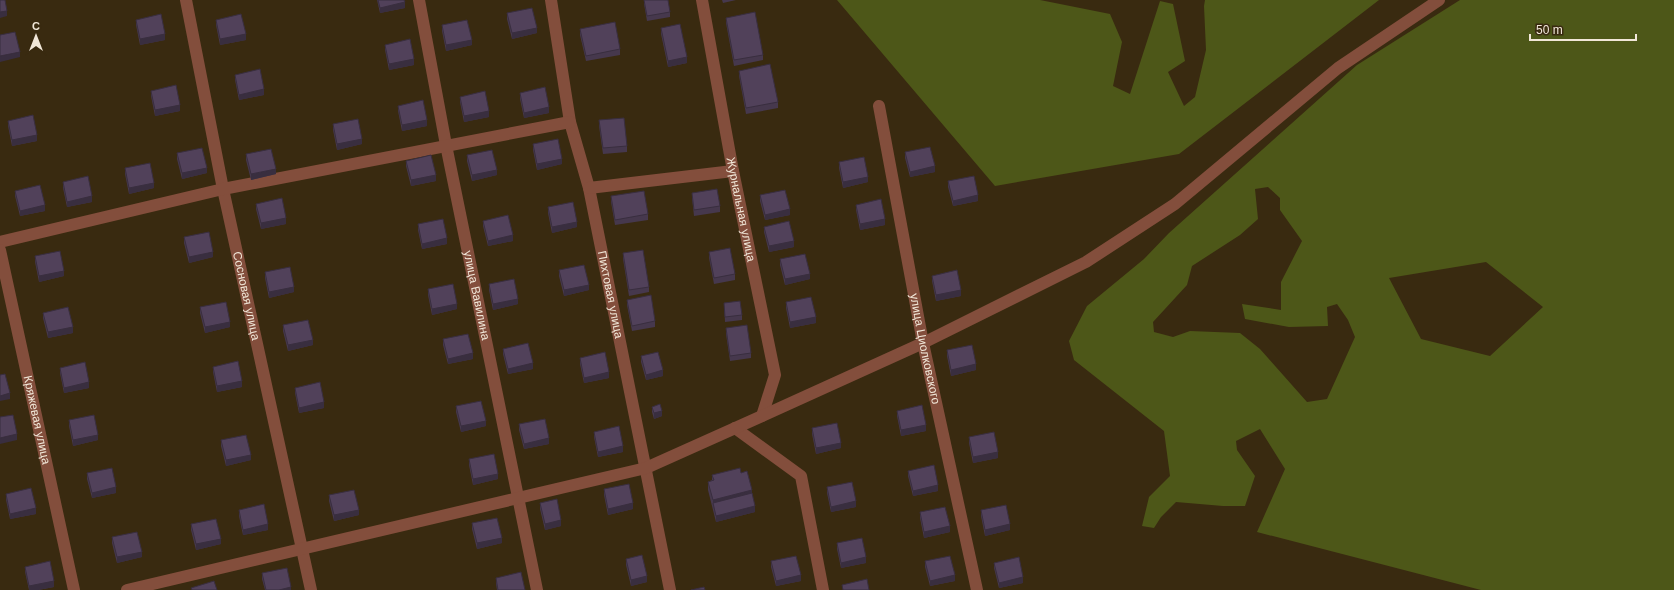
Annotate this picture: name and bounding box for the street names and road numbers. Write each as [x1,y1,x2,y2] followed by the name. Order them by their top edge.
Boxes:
[724,156,759,263] street label: Журнальная улица
[461,249,493,342] street label: улица Вавилина
[230,250,263,342] street label: Сосновая улица
[595,250,626,340] street label: Пихтовая улица
[907,292,943,406] street label: улица Циолковского
[21,374,54,466] street label: Кряжевая улица

